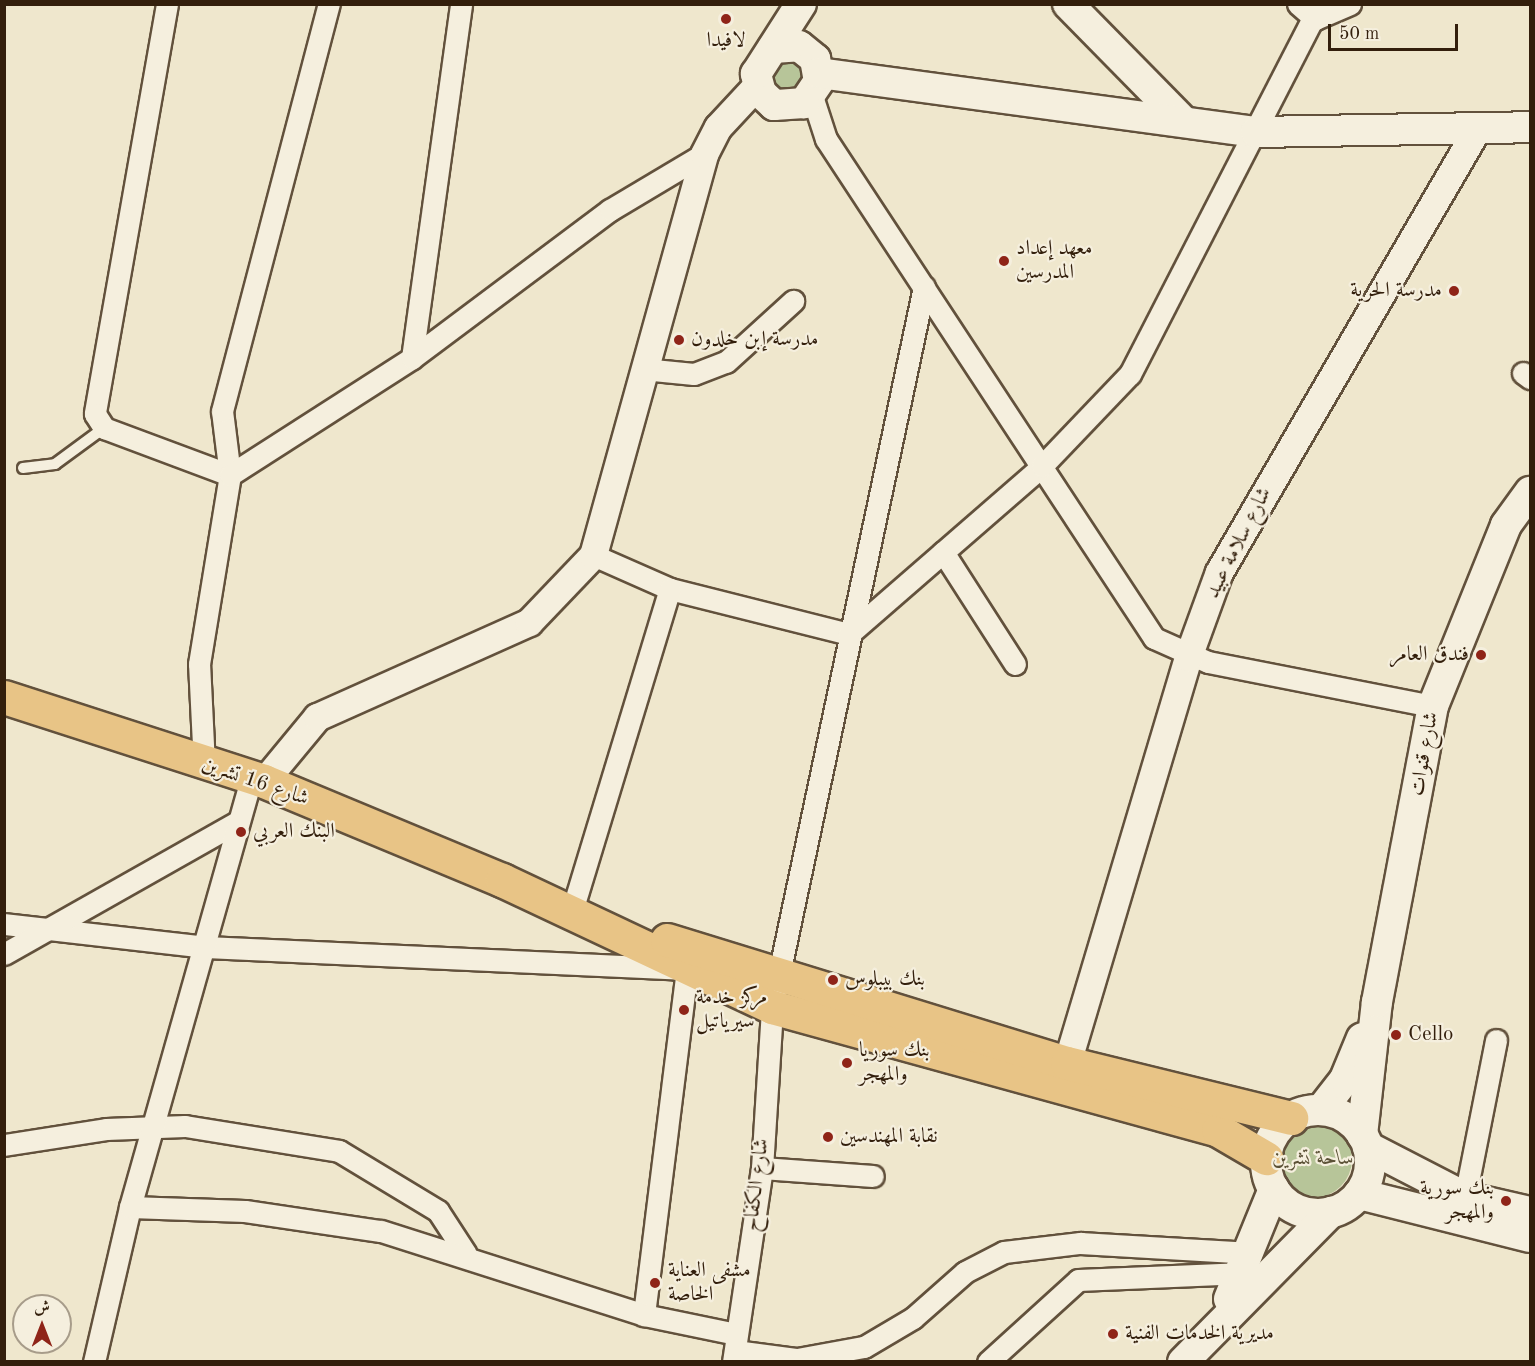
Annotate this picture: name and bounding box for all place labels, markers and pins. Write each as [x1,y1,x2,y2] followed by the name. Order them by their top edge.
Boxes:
[719,12,733,26] marker: لافيدا
[706,28,746,54] place label: لافيدا
[1016,236,1092,286] place label: معهد إعداد المدرسين
[997,254,1011,268] marker: معهد إعداد المدرسين
[1350,278,1442,304] place label: مدرسة الحرية
[1447,284,1461,298] marker: مدرسة الحرية
[691,327,818,353] place label: مدرسة إبن خلدون
[672,333,686,347] marker: مدرسة إبن خلدون
[1390,642,1469,668] place label: فندق العامر
[1474,648,1488,662] marker: فندق العامر
[253,819,335,845] place label: البنك العربي
[234,825,248,839] marker: البنك العربي
[845,967,925,993] place label: بنك بيبلوس
[826,973,840,987] marker: بنك بيبلوس
[696,985,767,1035] place label: مركز خدمة سيرياتيل
[677,1003,691,1017] marker: مركز خدمة سيرياتيل
[1408,1022,1453,1048] place label: Cello
[1389,1028,1403,1042] marker: Cello
[859,1038,930,1088] place label: بنك سوريا والمهجر
[840,1056,854,1070] marker: بنك سوريا والمهجر
[840,1124,938,1150] place label: نقابة المهندسين
[821,1130,835,1144] marker: نقابة المهندسين
[1420,1176,1494,1226] place label: بنك سورية والمهجر
[1499,1194,1513,1208] marker: بنك سورية والمهجر
[668,1258,751,1308] place label: مشفى العناية الخاصة
[646,1274,664,1292] marker: مشفى العناية الخاصة
[1125,1321,1274,1347] place label: مديرية الخدمات الفنية
[1106,1327,1120,1341] marker: مديرية الخدمات الفنية

